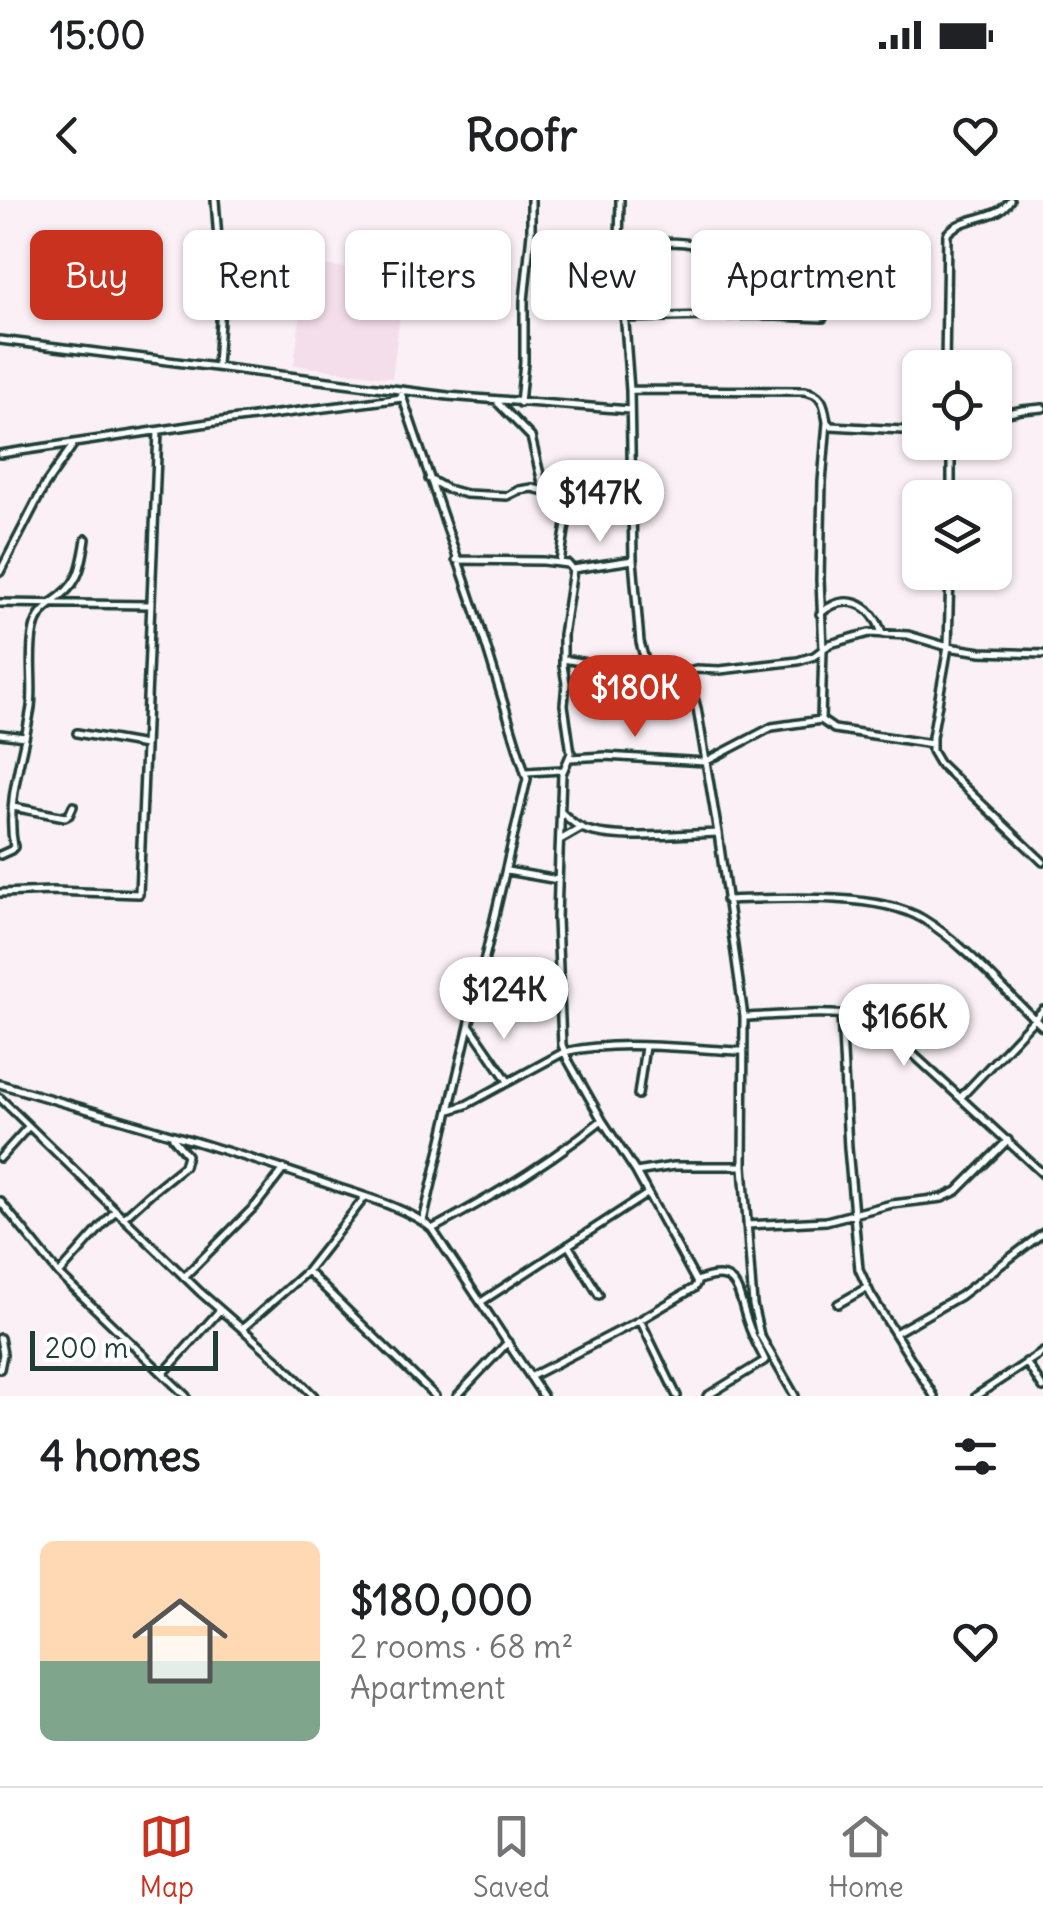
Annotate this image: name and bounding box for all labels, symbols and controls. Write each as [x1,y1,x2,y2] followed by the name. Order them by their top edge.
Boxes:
[50,12,146,59] text: 15:00
[466,107,577,163] text: Roofr
[40,108,95,163] icon: back
[948,108,1003,163] icon: heart
[30,230,163,320] chip: Buy
[183,230,325,320] chip: Rent
[345,230,511,320] chip: Filters
[531,230,671,320] chip: New
[691,230,931,320] chip: Apartment
[902,350,1012,590] map controls
[902,350,1012,460] button: locate
[530,460,670,545] pin: $147K
[558,472,642,513] text: $147K
[902,480,1012,590] button: layers
[565,655,705,740] pin: $180K
[590,667,680,708] text: $180K
[434,957,574,1042] pin: $124K
[461,969,547,1010] text: $124K
[834,984,974,1069] pin: $166K
[861,996,947,1037] text: $166K
[30,1326,218,1370] scale bar
[45,1330,128,1366] text: 200 m
[948,1429,1003,1484] icon: filters
[40,1430,201,1482] text: 4 homes
[350,1574,533,1626] text: $180,000
[120,1581,240,1701] icon: home
[948,1614,1003,1669] icon: heart
[350,1626,573,1667] text: 2 rooms · 68 m²
[350,1667,505,1708] text: Apartment
[139,1809,194,1905] tab: Map
[473,1809,550,1905] tab: Saved
[828,1809,904,1905] tab: Home

